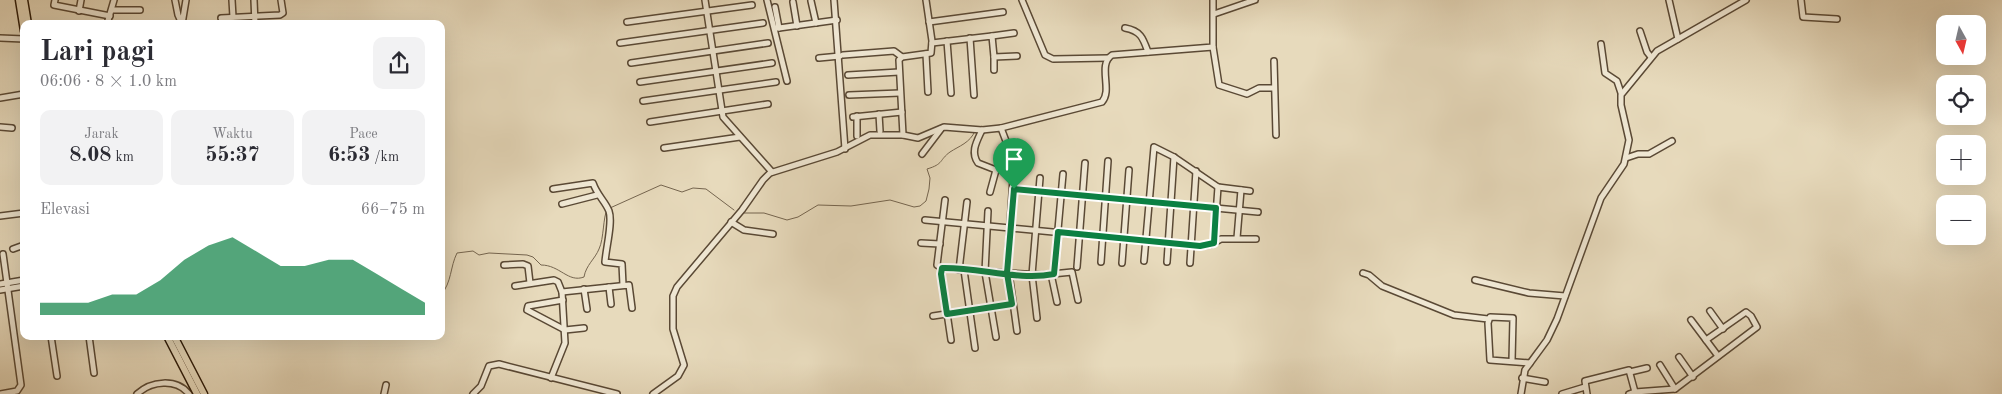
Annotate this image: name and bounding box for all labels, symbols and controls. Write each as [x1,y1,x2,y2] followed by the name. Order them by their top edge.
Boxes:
[1936,15,1986,65] north arrow
[1936,15,1986,245] map controls
[373,37,425,89] button: share
[40,39,155,67] text: Lari pagi
[40,74,177,90] text: 06:06 · 8 × 1.0 km
[1936,75,1986,125] button: locate
[84,127,119,141] text: Jarak
[212,127,253,141] text: Waktu
[349,127,378,141] text: Pace
[1936,135,1986,185] button: +
[993,138,1035,189] pin
[69,145,112,166] text: 8.08
[205,145,260,166] text: 55:37
[328,145,370,166] text: 6:53
[1000,145,1028,173] icon: arrive
[112,150,134,164] text: km
[370,150,399,164] text: /km
[1936,195,1986,245] button: −
[40,202,90,218] text: Elevasi
[361,202,425,218] text: 66–75 m

